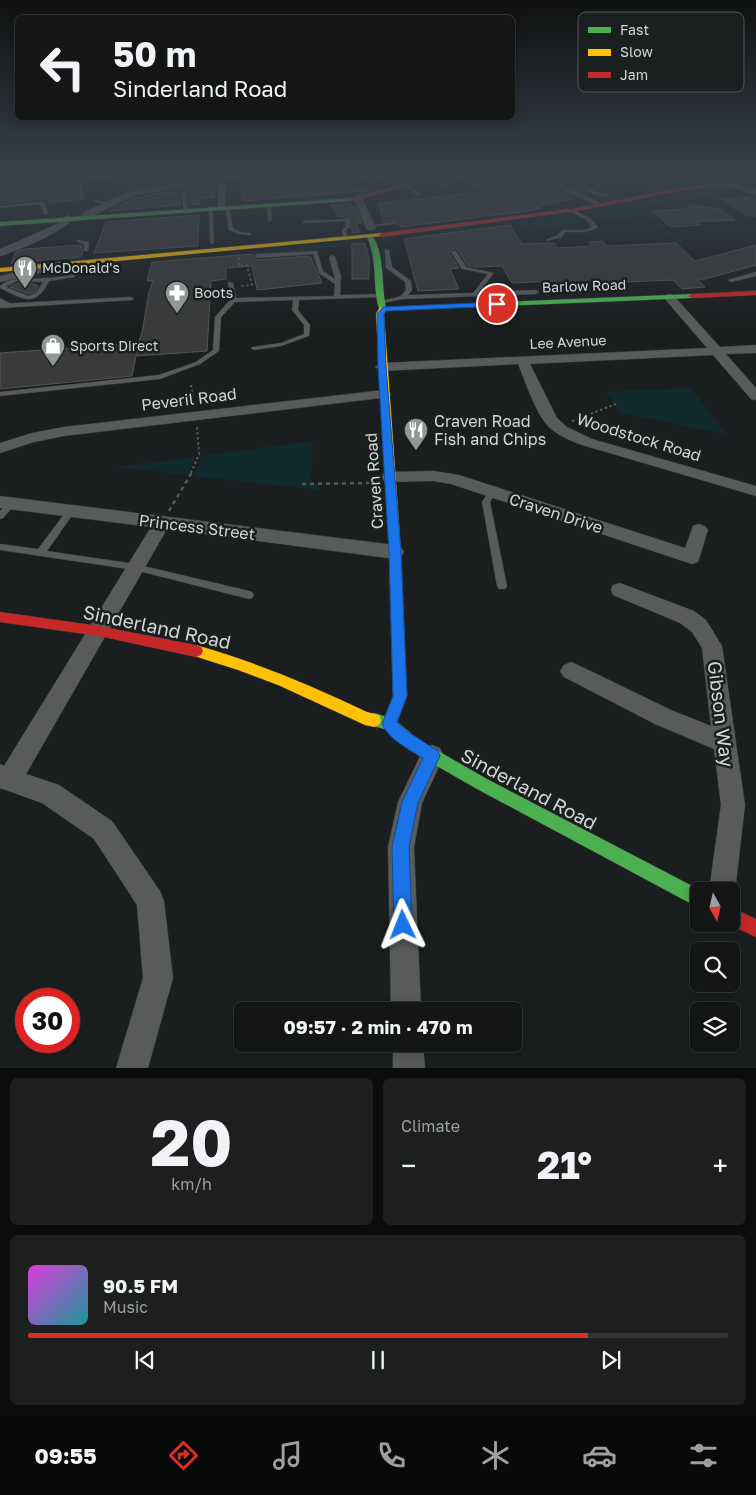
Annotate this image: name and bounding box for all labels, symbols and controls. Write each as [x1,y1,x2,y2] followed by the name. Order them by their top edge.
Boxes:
[578,12,744,92] legend
[620,21,649,38] text: Fast
[113,33,196,75] text: 50 m
[30,35,95,100] icon: left
[620,43,653,60] text: Slow
[620,66,648,83] text: Jam
[113,75,287,102] text: Sinderland Road
[12,255,38,289] restaurant icon: McDonald's
[42,259,120,276] place label: McDonald's
[541,276,627,295] street label: Barlow Road
[164,280,190,314] pharmacy icon: Boots
[476,283,518,325] pin
[194,284,233,301] place label: Boots
[483,290,511,318] icon: arrive
[529,331,607,352] street label: Lee Avenue
[40,333,66,367] shop icon: Sports Direct
[70,337,158,354] place label: Sports Direct
[140,383,238,415] street label: Peveril Road
[574,409,704,465] street label: Woodstock Road
[434,411,546,449] place label: Craven Road Fish and Chips
[403,417,429,451] restaurant icon: Craven Road Fish and Chips
[361,432,387,530] street label: Craven Road
[507,488,605,538] street label: Craven Drive
[138,510,256,544] street label: Princess Street
[81,600,233,653] street label: Sinderland Road
[704,660,739,769] street label: Gibson Way
[457,743,601,834] street label: Sinderland Road
[690,882,740,932] north arrow
[690,882,740,1052] map controls
[376,898,428,950] position arrow
[690,942,740,992] button: search
[15,988,80,1053] speed limit sign: 30
[690,1002,740,1052] button: layers
[283,1015,473,1038] text: 09:57 · 2 min · 470 m
[151,1102,232,1180] text: 20
[401,1116,460,1136] text: Climate
[537,1142,592,1187] text: 21°
[401,1149,416,1182] text: −
[713,1149,728,1182] text: +
[171,1174,212,1194] text: km/h
[103,1274,178,1297] text: 90.5 FM
[103,1297,148,1317] text: Music
[131,1346,159,1374] icon: previous
[364,1346,392,1374] icon: pause
[597,1346,625,1374] icon: next
[166,1438,201,1473] icon: directions
[270,1438,305,1473] icon: music
[374,1438,409,1473] icon: phone
[478,1438,513,1473] icon: climate
[582,1438,617,1473] icon: car
[686,1438,721,1473] icon: filters
[35,1442,97,1469] text: 09:55

